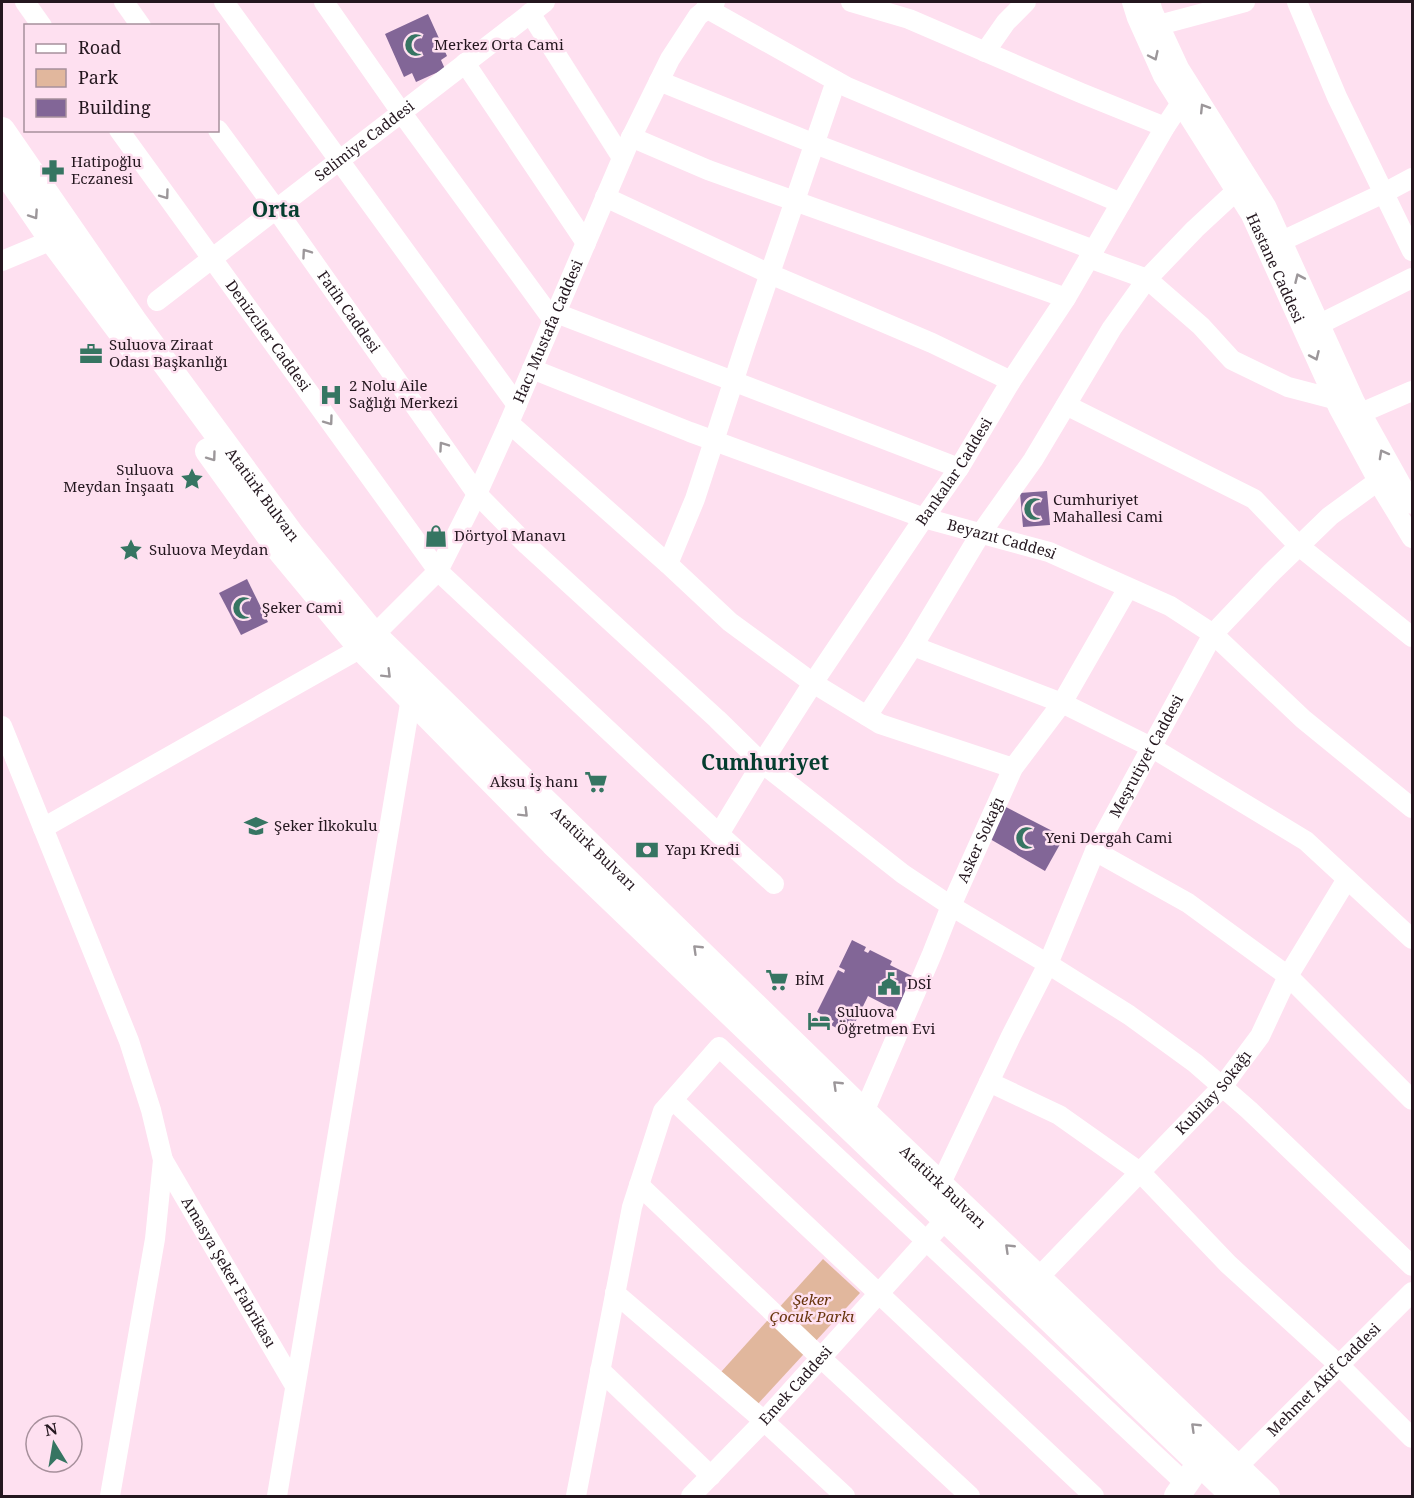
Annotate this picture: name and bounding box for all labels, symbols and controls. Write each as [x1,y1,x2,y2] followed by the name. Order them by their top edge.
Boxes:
[24,24,219,132] legend
[403,32,429,58] mosque icon: Merkez Orta Cami
[434,34,564,54] place label: Merkez Orta Cami
[78,35,121,59] text: Road
[1147,49,1159,60] one-way arrow
[78,65,118,89] text: Park
[78,95,151,119] text: Building
[310,95,418,185] street label: Selimiye Caddesi
[1200,104,1212,114] one-way arrow
[71,151,142,188] place label: Hatipoğlu Eczanesi
[40,158,66,184] pharmacy icon: Hatipoğlu Eczanesi
[158,188,169,199] one-way arrow
[252,195,300,223] district label: Orta
[27,209,38,220] one-way arrow
[1242,210,1310,326] street label: Hastane Caddesi
[302,248,313,259] one-way arrow
[508,256,587,406] street label: Hacı Mustafa Caddesi
[314,266,385,357] street label: Fatih Caddesi
[1294,274,1306,285] one-way arrow
[222,276,316,395] street label: Denizciler Caddesi
[109,334,228,371] place label: Suluova Ziraat Odası Başkanlığı
[78,341,104,367] office icon: Suluova Ziraat Odası Başkanlığı
[1308,350,1320,361] one-way arrow
[349,375,458,412] place label: 2 Nolu Aile Sağlığı Merkezi
[318,382,344,408] hospital icon: 2 Nolu Aile Sağlığı Merkezi
[322,414,333,425] one-way arrow
[911,414,996,529] street label: Bankalar Caddesi
[440,442,451,453] one-way arrow
[222,443,304,545] street label: Atatürk Bulvarı
[205,450,216,461] one-way arrow
[1379,450,1390,460] one-way arrow
[63,459,174,496] place label: Suluova Meydan İnşaatı
[179,466,205,492] place icon: Suluova Meydan İnşaatı
[1053,489,1163,526] place label: Cumhuriyet Mahallesi Cami
[1022,496,1048,522] mosque icon: Cumhuriyet Mahallesi Cami
[945,514,1060,563] street label: Beyazıt Caddesi
[423,523,449,549] shop icon: Dörtyol Manavı
[454,525,566,545] place label: Dörtyol Manavı
[118,537,144,563] place icon: Suluova Meydan
[149,539,269,559] place label: Suluova Meydan
[231,595,257,621] mosque icon: Şeker Cami
[262,597,342,617] place label: Şeker Cami
[380,667,390,678] one-way arrow
[1104,691,1187,821] street label: Meşrutiyet Caddesi
[701,748,829,776] district label: Cumhuriyet
[583,769,609,795] supermarket icon: Aksu İş hanı
[490,771,578,791] place label: Aksu İş hanı
[952,793,1008,886] street label: Asker Sokağı
[547,802,642,894] street label: Atatürk Bulvarı
[516,805,527,816] one-way arrow
[243,813,269,839] school or university icon: Şeker İlkokulu
[274,815,378,835] place label: Şeker İlkokulu
[1014,825,1040,851] mosque icon: Yeni Dergah Cami
[1044,827,1172,847] place label: Yeni Dergah Cami
[634,837,660,863] bank icon: Yapı Kredi
[664,839,740,859] place label: Yapı Kredi
[694,945,704,956] one-way arrow
[764,967,790,993] supermarket icon: BİM
[795,969,824,989] place label: BİM
[876,971,902,997] public building icon: DSİ
[907,973,932,993] place label: DSİ
[837,1001,935,1038] place label: Suluova Öğretmen Evi
[806,1008,832,1034] hotel icon: Suluova Öğretmen Evi
[1171,1046,1255,1138] street label: Kubilay Sokağı
[833,1081,843,1092] one-way arrow
[896,1140,991,1232] street label: Atatürk Bulvarı
[178,1193,281,1351] street label: Amasya Şeker Fabrikası
[1005,1244,1015,1255] one-way arrow
[770,1289,855,1326] park label: Şeker Çocuk Parkı
[1262,1318,1384,1440] street label: Mehmet Akif Caddesi
[754,1341,836,1429] street label: Emek Caddesi
[24,1414,84,1474] north arrow
[43,1417,60,1441] text: N
[1191,1423,1201,1434] one-way arrow

